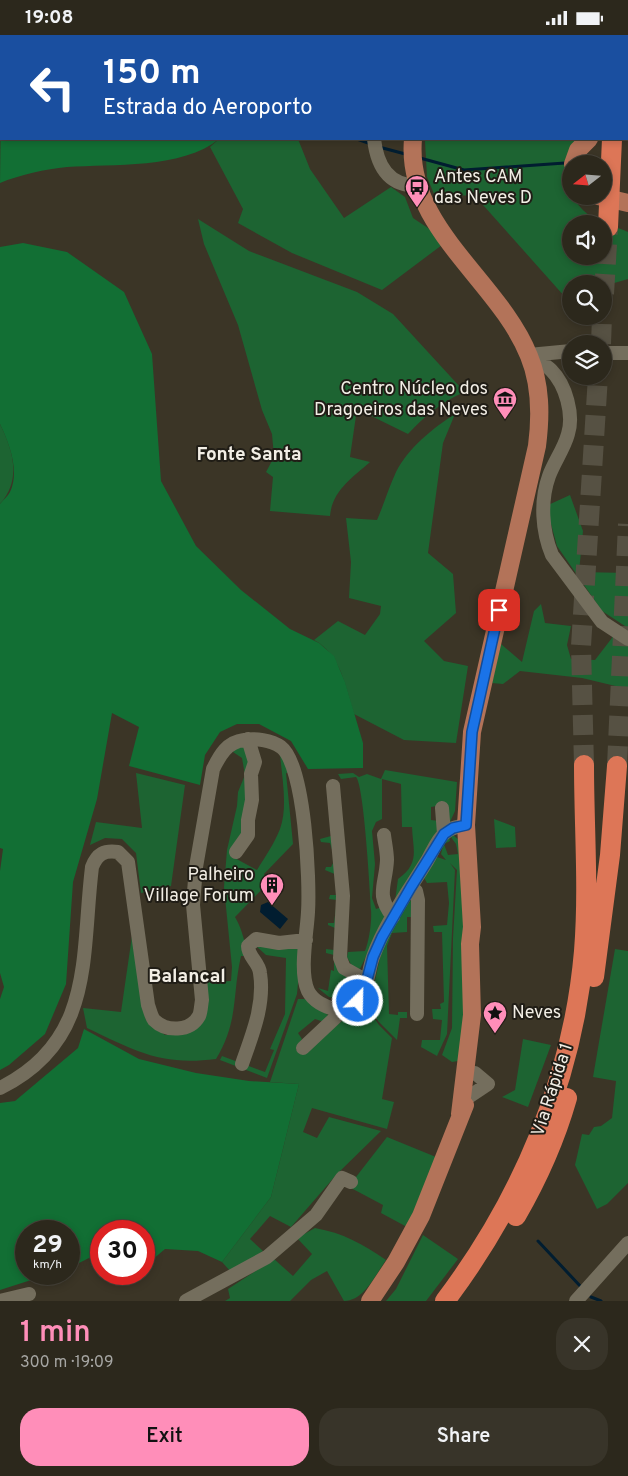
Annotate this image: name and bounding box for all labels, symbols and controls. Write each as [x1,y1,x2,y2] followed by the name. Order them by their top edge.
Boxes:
[25,6,73,30] text: 19:08
[103,52,201,96] text: 150 m
[20,55,85,120] icon: left
[103,95,313,122] text: Estrada do Aeroporto
[562,155,612,205] north arrow
[562,155,612,385] map controls
[434,166,532,210] place label: Antes CAM das Neves D
[404,174,430,208] bus stop icon: Antes CAM das Neves D
[562,215,612,265] button: sound
[562,275,612,325] button: search
[562,335,612,385] button: layers
[314,378,488,422] place label: Centro Núcleo dos Dragoeiros das Neves
[492,386,518,420] museum icon: Centro Núcleo dos Dragoeiros das Neves
[196,443,302,467] district label: Fonte Santa
[478,589,520,631] pin
[485,596,513,624] icon: arrive
[144,864,254,908] place label: Palheiro Village Forum
[259,872,285,906] building icon: Palheiro Village Forum
[148,965,226,989] district label: Balancal
[331,974,383,1026] position arrow
[482,1000,508,1034] place icon: Neves
[512,1002,561,1025] place label: Neves
[527,1040,579,1140] street label: Via Rápida 1
[90,1220,155,1285] speed limit sign: 30
[32,1230,63,1262] text: 29
[33,1257,62,1273] text: km/h
[20,1315,91,1352] text: 1 min
[556,1318,608,1370] button: close
[20,1353,114,1373] text: 300 m · 19:09
[20,1408,309,1466] button: Exit
[319,1408,608,1466] button: Share

